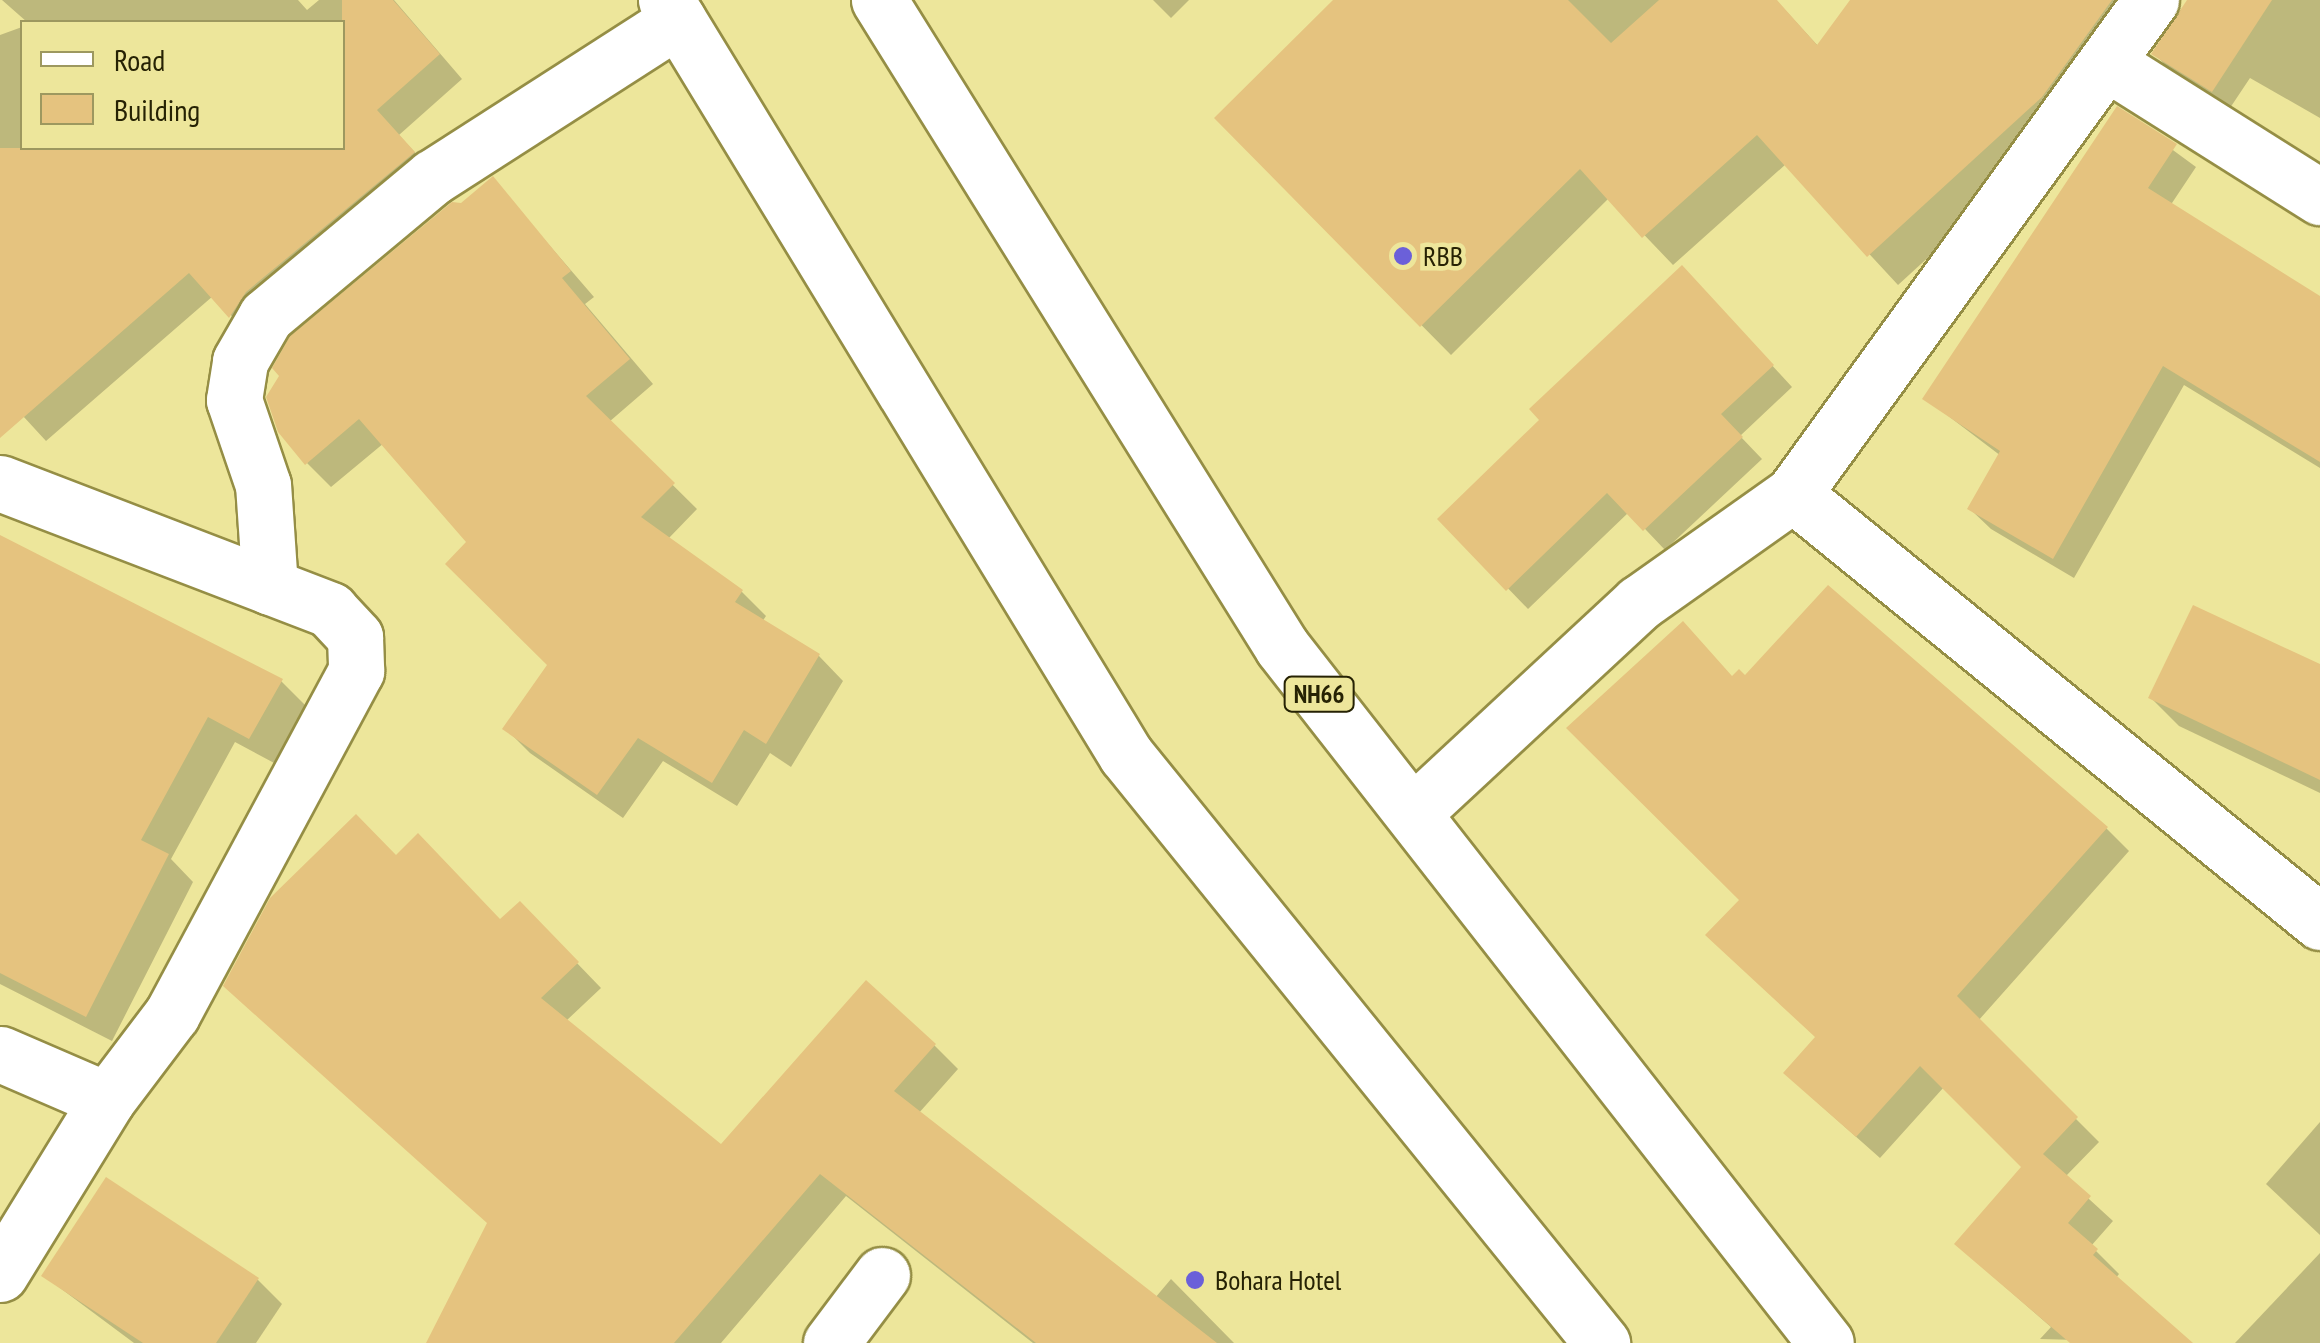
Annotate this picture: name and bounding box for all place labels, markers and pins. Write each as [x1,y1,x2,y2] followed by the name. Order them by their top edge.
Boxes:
[1423,239,1463,273] place label: RBB
[1392,245,1414,267] marker: RBB
[1215,1263,1341,1297] place label: Bohara Hotel
[1184,1269,1206,1291] marker: Bohara Hotel

